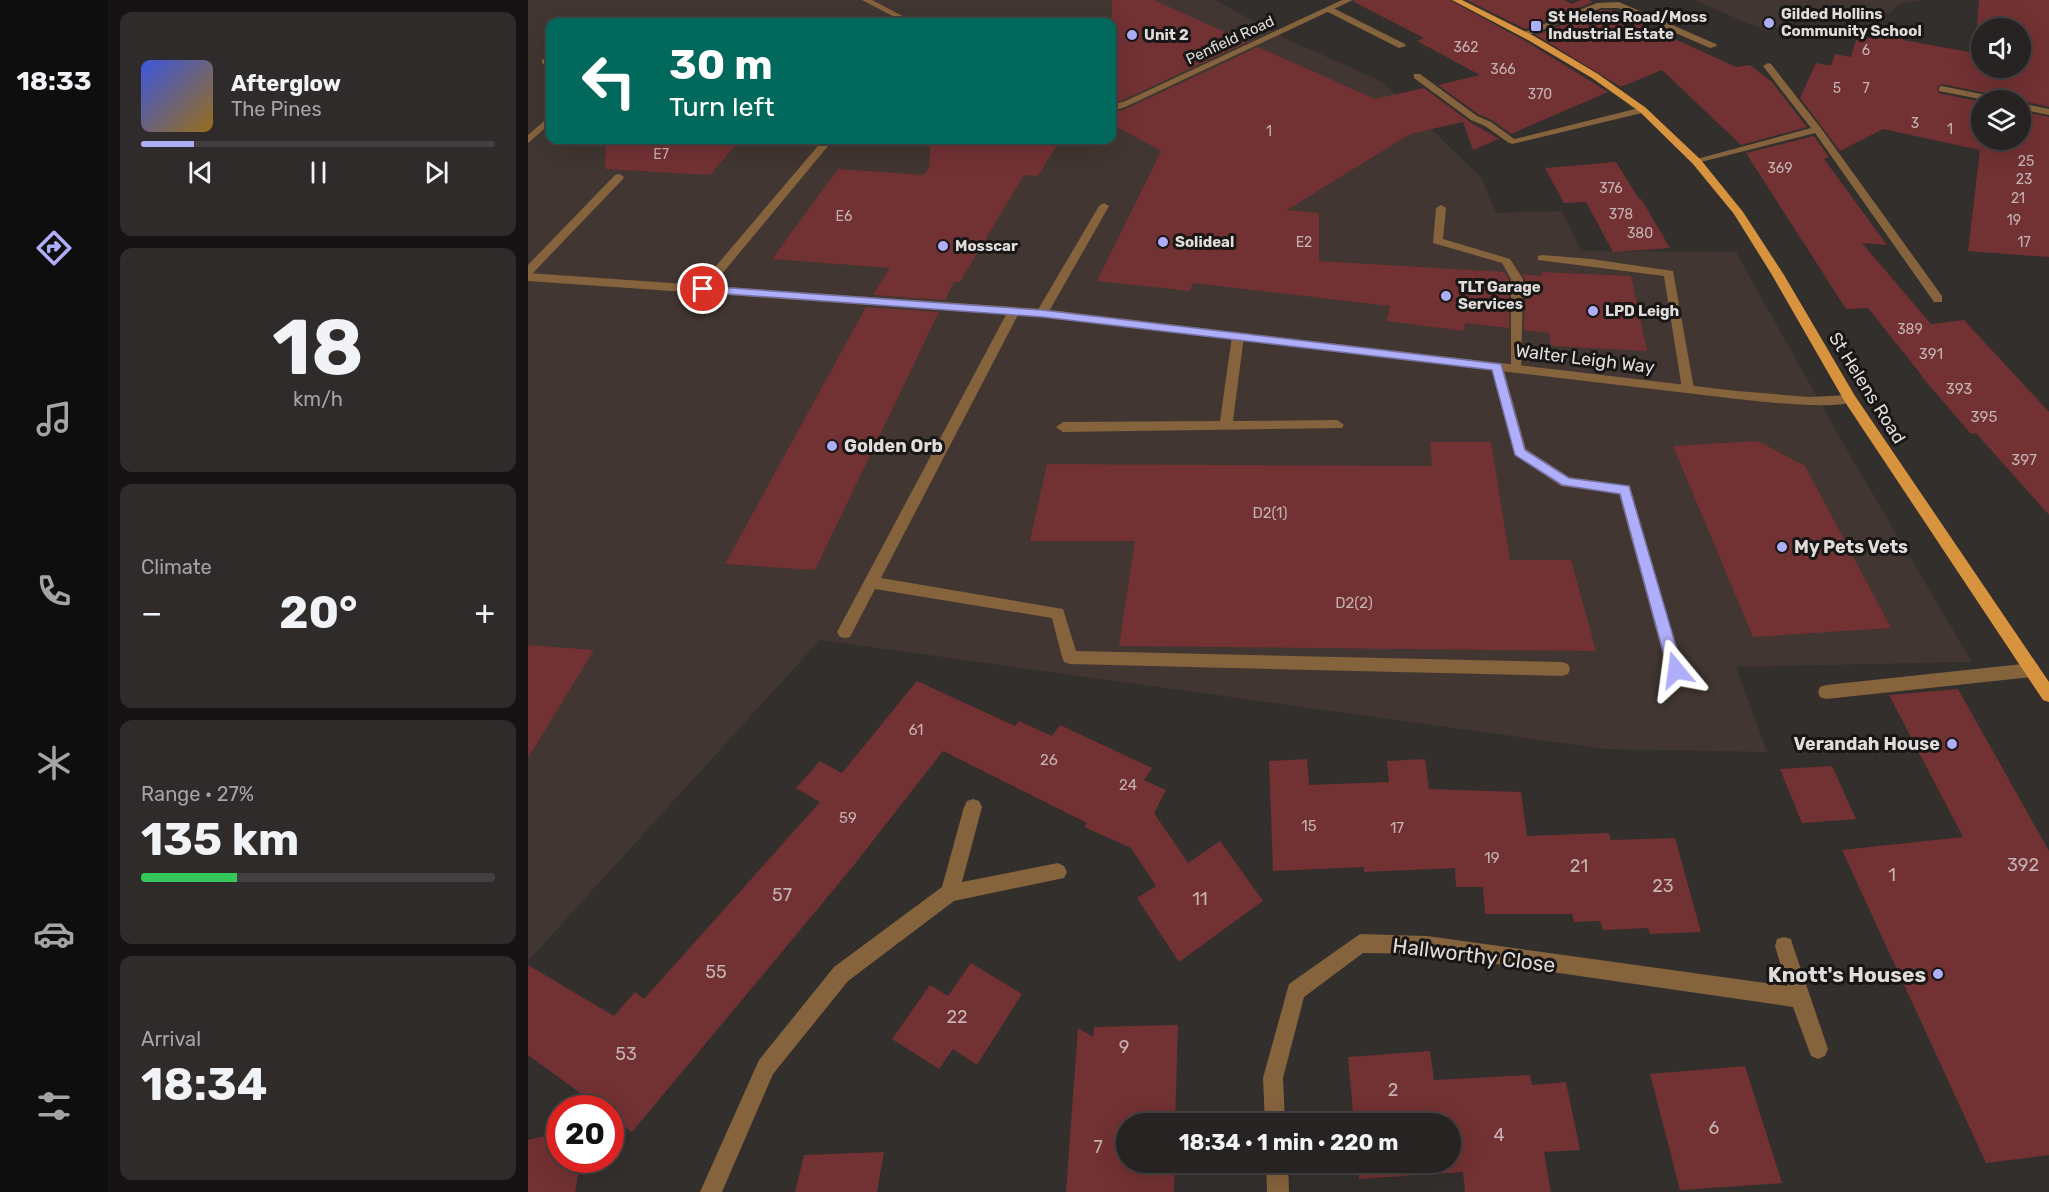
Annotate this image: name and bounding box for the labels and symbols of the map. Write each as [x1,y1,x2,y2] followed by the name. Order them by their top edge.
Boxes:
[1781,5,1922,40] place label: Gilded Hollins Community School
[1548,8,1707,43] place label: St Helens Road/Moss Industrial Estate
[1183,12,1277,68] street label: Penfield Road
[1762,16,1776,30] marker: Gilded Hollins Community School
[1529,19,1543,33] marker: St Helens Road/Moss Industrial Estate
[1144,26,1189,44] place label: Unit 2
[1125,28,1139,42] marker: Unit 2
[1453,39,1479,56] house number: 362
[1862,42,1870,59] house number: 6
[1490,61,1516,78] house number: 366
[1833,80,1841,97] house number: 5
[1862,80,1870,97] house number: 7
[1528,86,1552,103] house number: 370
[1911,115,1919,132] house number: 3
[1947,121,1953,138] house number: 1
[1266,123,1272,140] house number: 1
[653,146,669,163] house number: E7
[2018,153,2034,170] house number: 25
[1767,160,1793,177] house number: 369
[2016,171,2032,188] house number: 23
[1599,180,1623,197] house number: 376
[2011,190,2025,207] house number: 21
[1609,206,1633,223] house number: 378
[836,208,852,225] house number: E6
[2007,212,2021,229] house number: 19
[1627,225,1653,242] house number: 380
[1175,233,1234,251] place label: Solideal
[1296,234,1312,251] house number: E2
[2017,234,2031,251] house number: 17
[1156,235,1170,249] marker: Solideal
[955,237,1018,255] place label: Mosscar
[936,239,950,253] marker: Mosscar
[677,263,728,314] pin
[1458,278,1541,313] place label: TLT Garage Services
[1439,289,1453,303] marker: TLT Garage Services
[1605,302,1679,320] place label: LPD Leigh
[1586,304,1600,318] marker: LPD Leigh
[1897,321,1923,338] house number: 389
[1824,328,1910,448] street label: St Helens Road
[1514,340,1656,378] street label: Walter Leigh Way
[1919,345,1943,363] house number: 391
[1946,380,1972,398] house number: 393
[1971,408,1997,426] house number: 395
[844,435,943,457] place label: Golden Orb
[825,439,839,453] marker: Golden Orb
[2011,451,2037,469] house number: 397
[1252,504,1288,522] house number: D2(1)
[1794,536,1908,558] place label: My Pets Vets
[1775,540,1789,554] marker: My Pets Vets
[1335,594,1373,612] house number: D2(2)
[1644,638,1708,702] position arrow
[908,721,924,739] house number: 61
[1793,733,1940,755] place label: Verandah House
[1945,737,1959,751] marker: Verandah House
[1040,751,1058,769] house number: 26
[1119,776,1137,794] house number: 24
[839,809,857,827] house number: 59
[1301,817,1317,835] house number: 15
[1390,819,1404,837] house number: 17
[1484,849,1500,867] house number: 19
[2007,854,2039,876] house number: 392
[1570,855,1588,877] house number: 21
[1888,864,1896,886] house number: 1
[1652,875,1674,897] house number: 23
[772,884,792,906] house number: 57
[1192,888,1208,910] house number: 11
[1391,933,1557,977] street label: Hallworthy Close
[705,961,727,983] house number: 55
[1768,962,1926,987] place label: Knott's Houses
[1931,967,1945,981] marker: Knott's Houses
[946,1006,968,1028] house number: 22
[1119,1036,1129,1058] house number: 9
[615,1043,637,1065] house number: 53
[1388,1079,1398,1101] house number: 2
[546,1095,624,1173] speed limit sign: 20
[1709,1117,1720,1139] house number: 6
[1493,1124,1505,1146] house number: 4
[1093,1136,1103,1158] house number: 7

